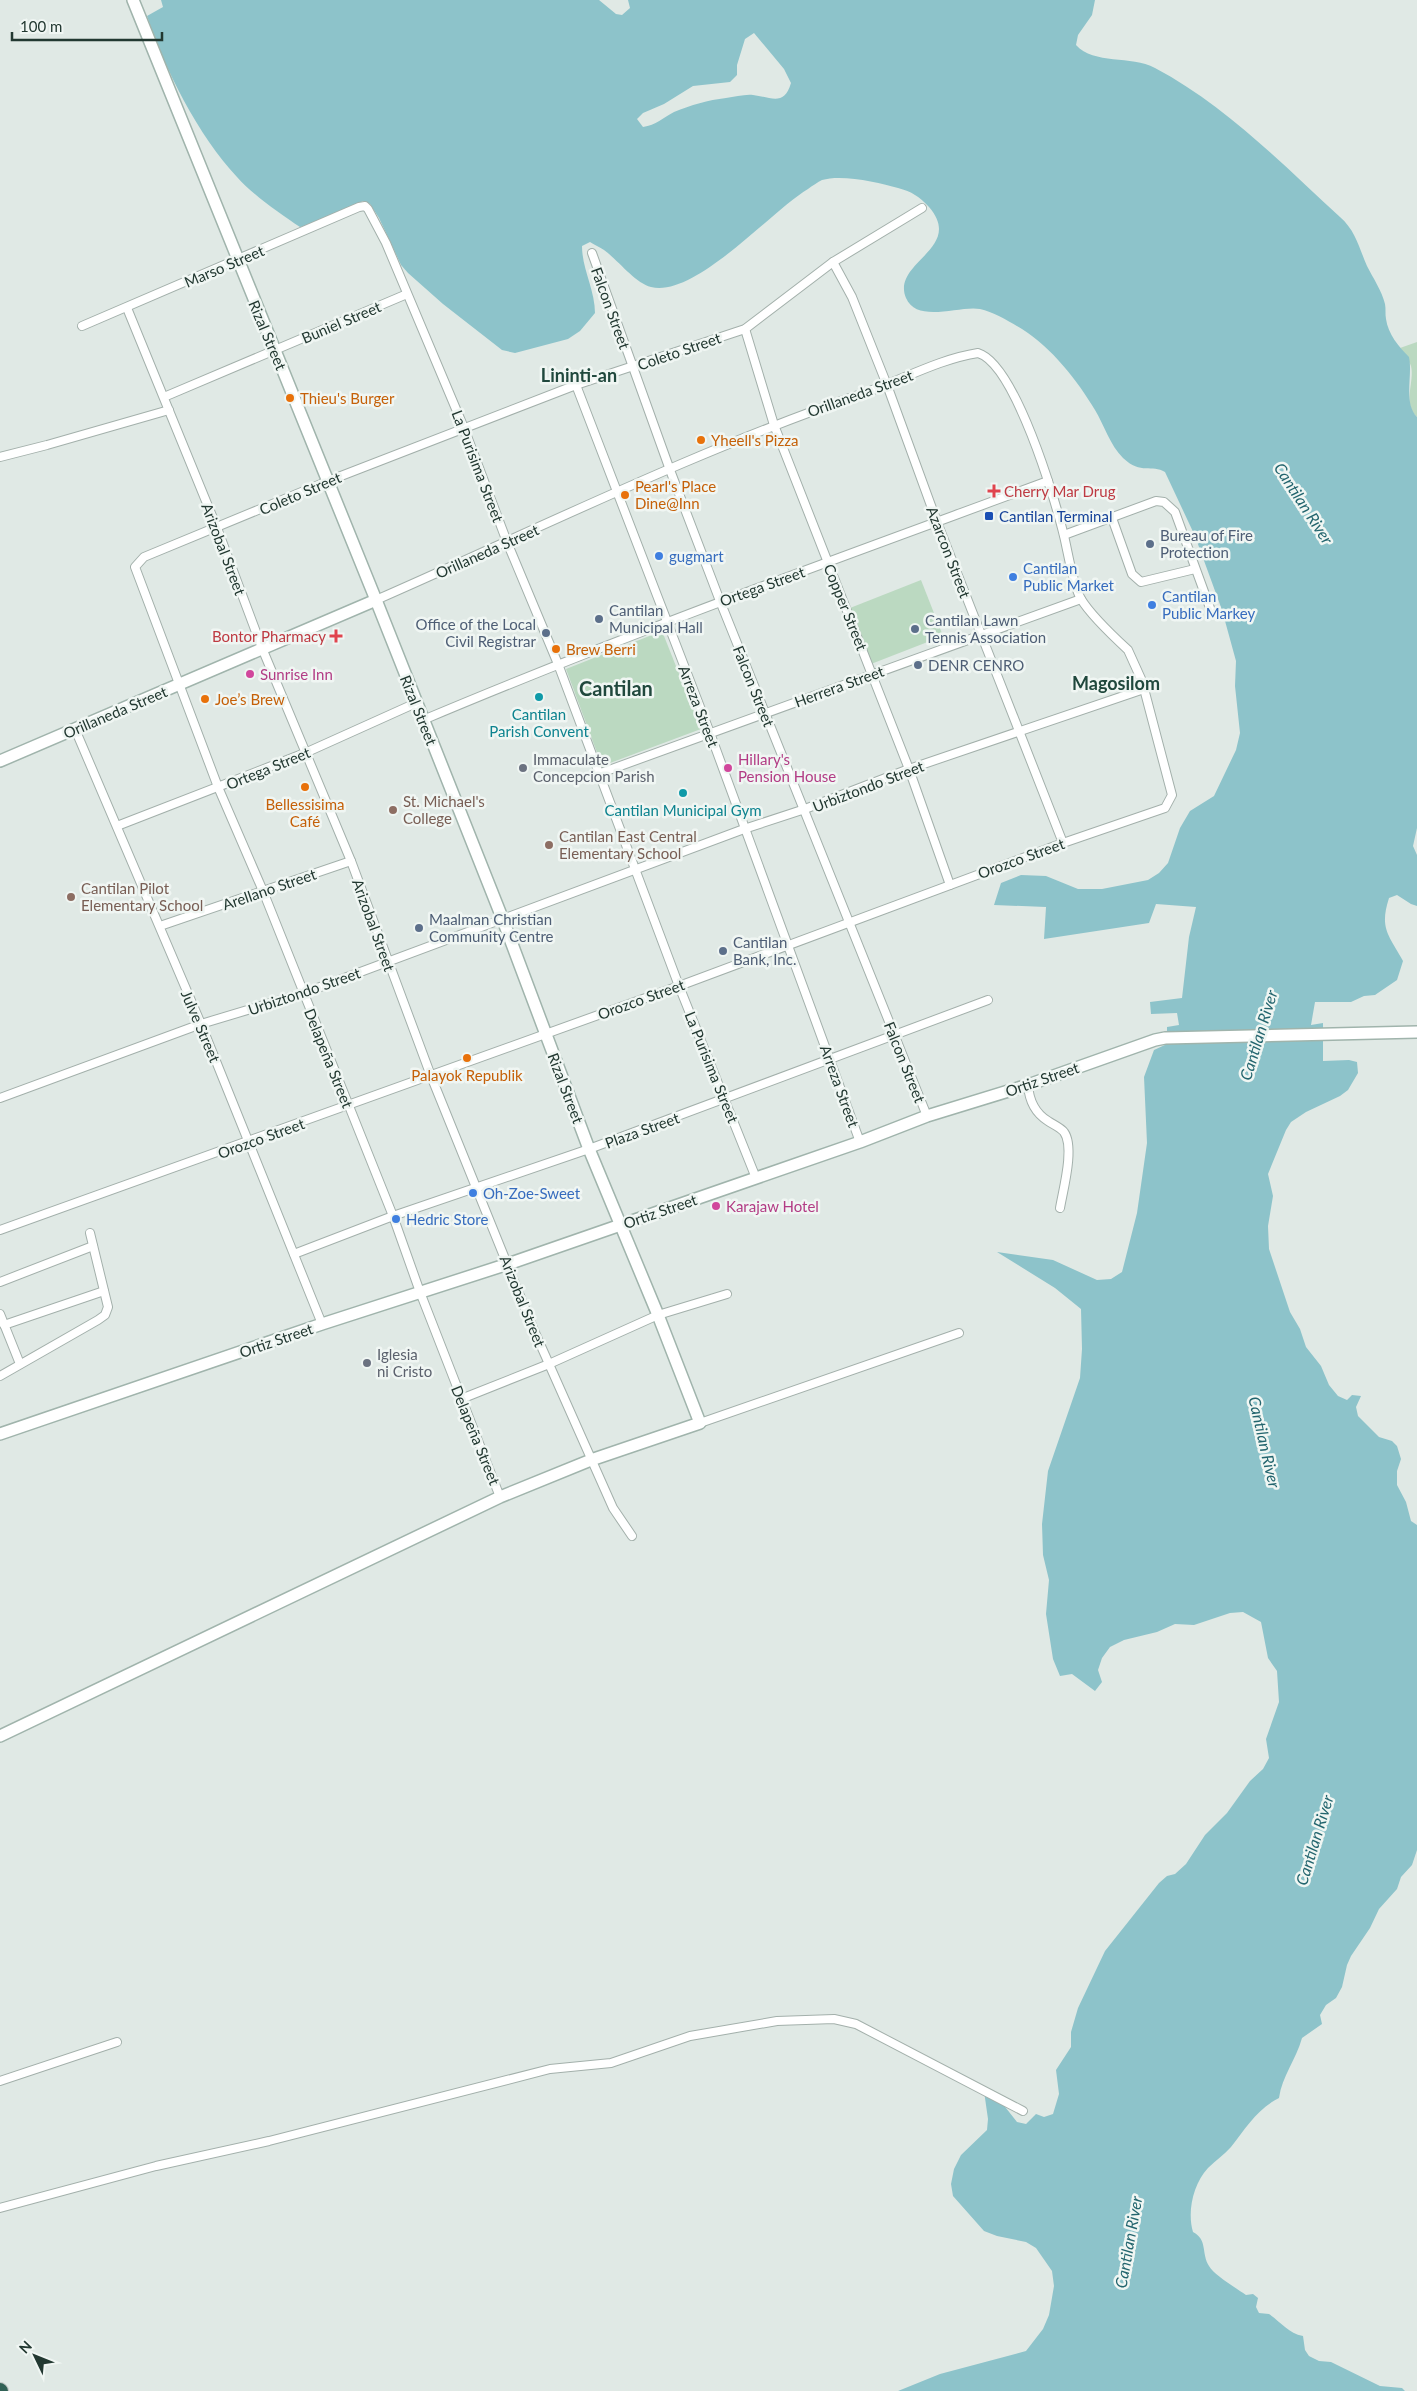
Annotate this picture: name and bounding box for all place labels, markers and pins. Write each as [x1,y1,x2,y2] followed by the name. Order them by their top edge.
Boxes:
[300,389,395,407] place label: Thieu's Burger
[284,392,296,404] marker: Thieu's Burger
[711,431,798,449] place label: Yheell's Pizza
[695,434,707,446] marker: Yheell's Pizza
[635,477,716,512] place label: Pearl's Place Dine@Inn
[1004,482,1116,500] place label: Cherry Mar Drug
[988,485,1000,497] marker: Cherry Mar Drug
[619,489,631,501] marker: Pearl's Place Dine@Inn
[999,507,1112,525] place label: Cantilan Terminal
[983,510,995,522] marker: Cantilan Terminal
[1160,526,1253,561] place label: Bureau of Fire Protection
[1144,538,1156,550] marker: Bureau of Fire Protection
[669,547,724,565] place label: gugmart
[653,550,665,562] marker: gugmart
[1023,559,1115,594] place label: Cantilan Public Market
[1007,571,1019,583] marker: Cantilan Public Market
[1162,587,1255,622] place label: Cantilan Public Markey
[1146,599,1158,611] marker: Cantilan Public Markey
[609,601,703,636] place label: Cantilan Municipal Hall
[925,611,1046,646] place label: Cantilan Lawn Tennis Association
[593,613,605,625] marker: Cantilan Municipal Hall
[415,615,537,650] place label: Office of the Local Civil Registrar
[909,623,921,635] marker: Cantilan Lawn Tennis Association
[212,627,326,645] place label: Bontor Pharmacy
[540,627,552,639] marker: Office of the Local Civil Registrar
[330,630,342,642] marker: Bontor Pharmacy
[566,640,636,658] place label: Brew Berri
[550,643,562,655] marker: Brew Berri
[928,656,1024,674] place label: DENR CENRO
[912,659,924,671] marker: DENR CENRO
[260,665,333,683] place label: Sunrise Inn
[244,668,256,680] marker: Sunrise Inn
[215,690,285,708] place label: Joe’s Brew
[533,691,545,703] marker: Cantilan Parish Convent
[199,693,211,705] marker: Joe’s Brew
[489,705,589,740] place label: Cantilan Parish Convent
[533,750,655,785] place label: Immaculate Concepcion Parish
[738,750,836,785] place label: Hillary's Pension House
[517,762,529,774] marker: Immaculate Concepcion Parish
[722,762,734,774] marker: Hillary's Pension House
[299,781,311,793] marker: Bellessisima Café
[677,787,689,799] marker: Cantilan Municipal Gym
[403,792,485,827] place label: St. Michael's College
[266,795,344,830] place label: Bellessisima Café
[604,801,762,819] place label: Cantilan Municipal Gym
[387,804,399,816] marker: St. Michael's College
[559,827,697,862] place label: Cantilan East Central Elementary School
[543,839,555,851] marker: Cantilan East Central Elementary School
[81,879,203,914] place label: Cantilan Pilot Elementary School
[65,891,77,903] marker: Cantilan Pilot Elementary School
[429,910,554,945] place label: Maalman Christian Community Centre
[413,922,425,934] marker: Maalman Christian Community Centre
[733,933,796,968] place label: Cantilan Bank, Inc.
[717,945,729,957] marker: Cantilan Bank, Inc.
[461,1052,473,1064] marker: Palayok Republik
[411,1066,523,1084] place label: Palayok Republik
[483,1184,581,1202] place label: Oh-Zoe-Sweet
[467,1187,479,1199] marker: Oh-Zoe-Sweet
[726,1197,819,1215] place label: Karajaw Hotel
[710,1200,722,1212] marker: Karajaw Hotel
[406,1210,488,1228] place label: Hedric Store
[390,1213,402,1225] marker: Hedric Store
[377,1345,432,1380] place label: Iglesia ni Cristo
[361,1357,373,1369] marker: Iglesia ni Cristo

